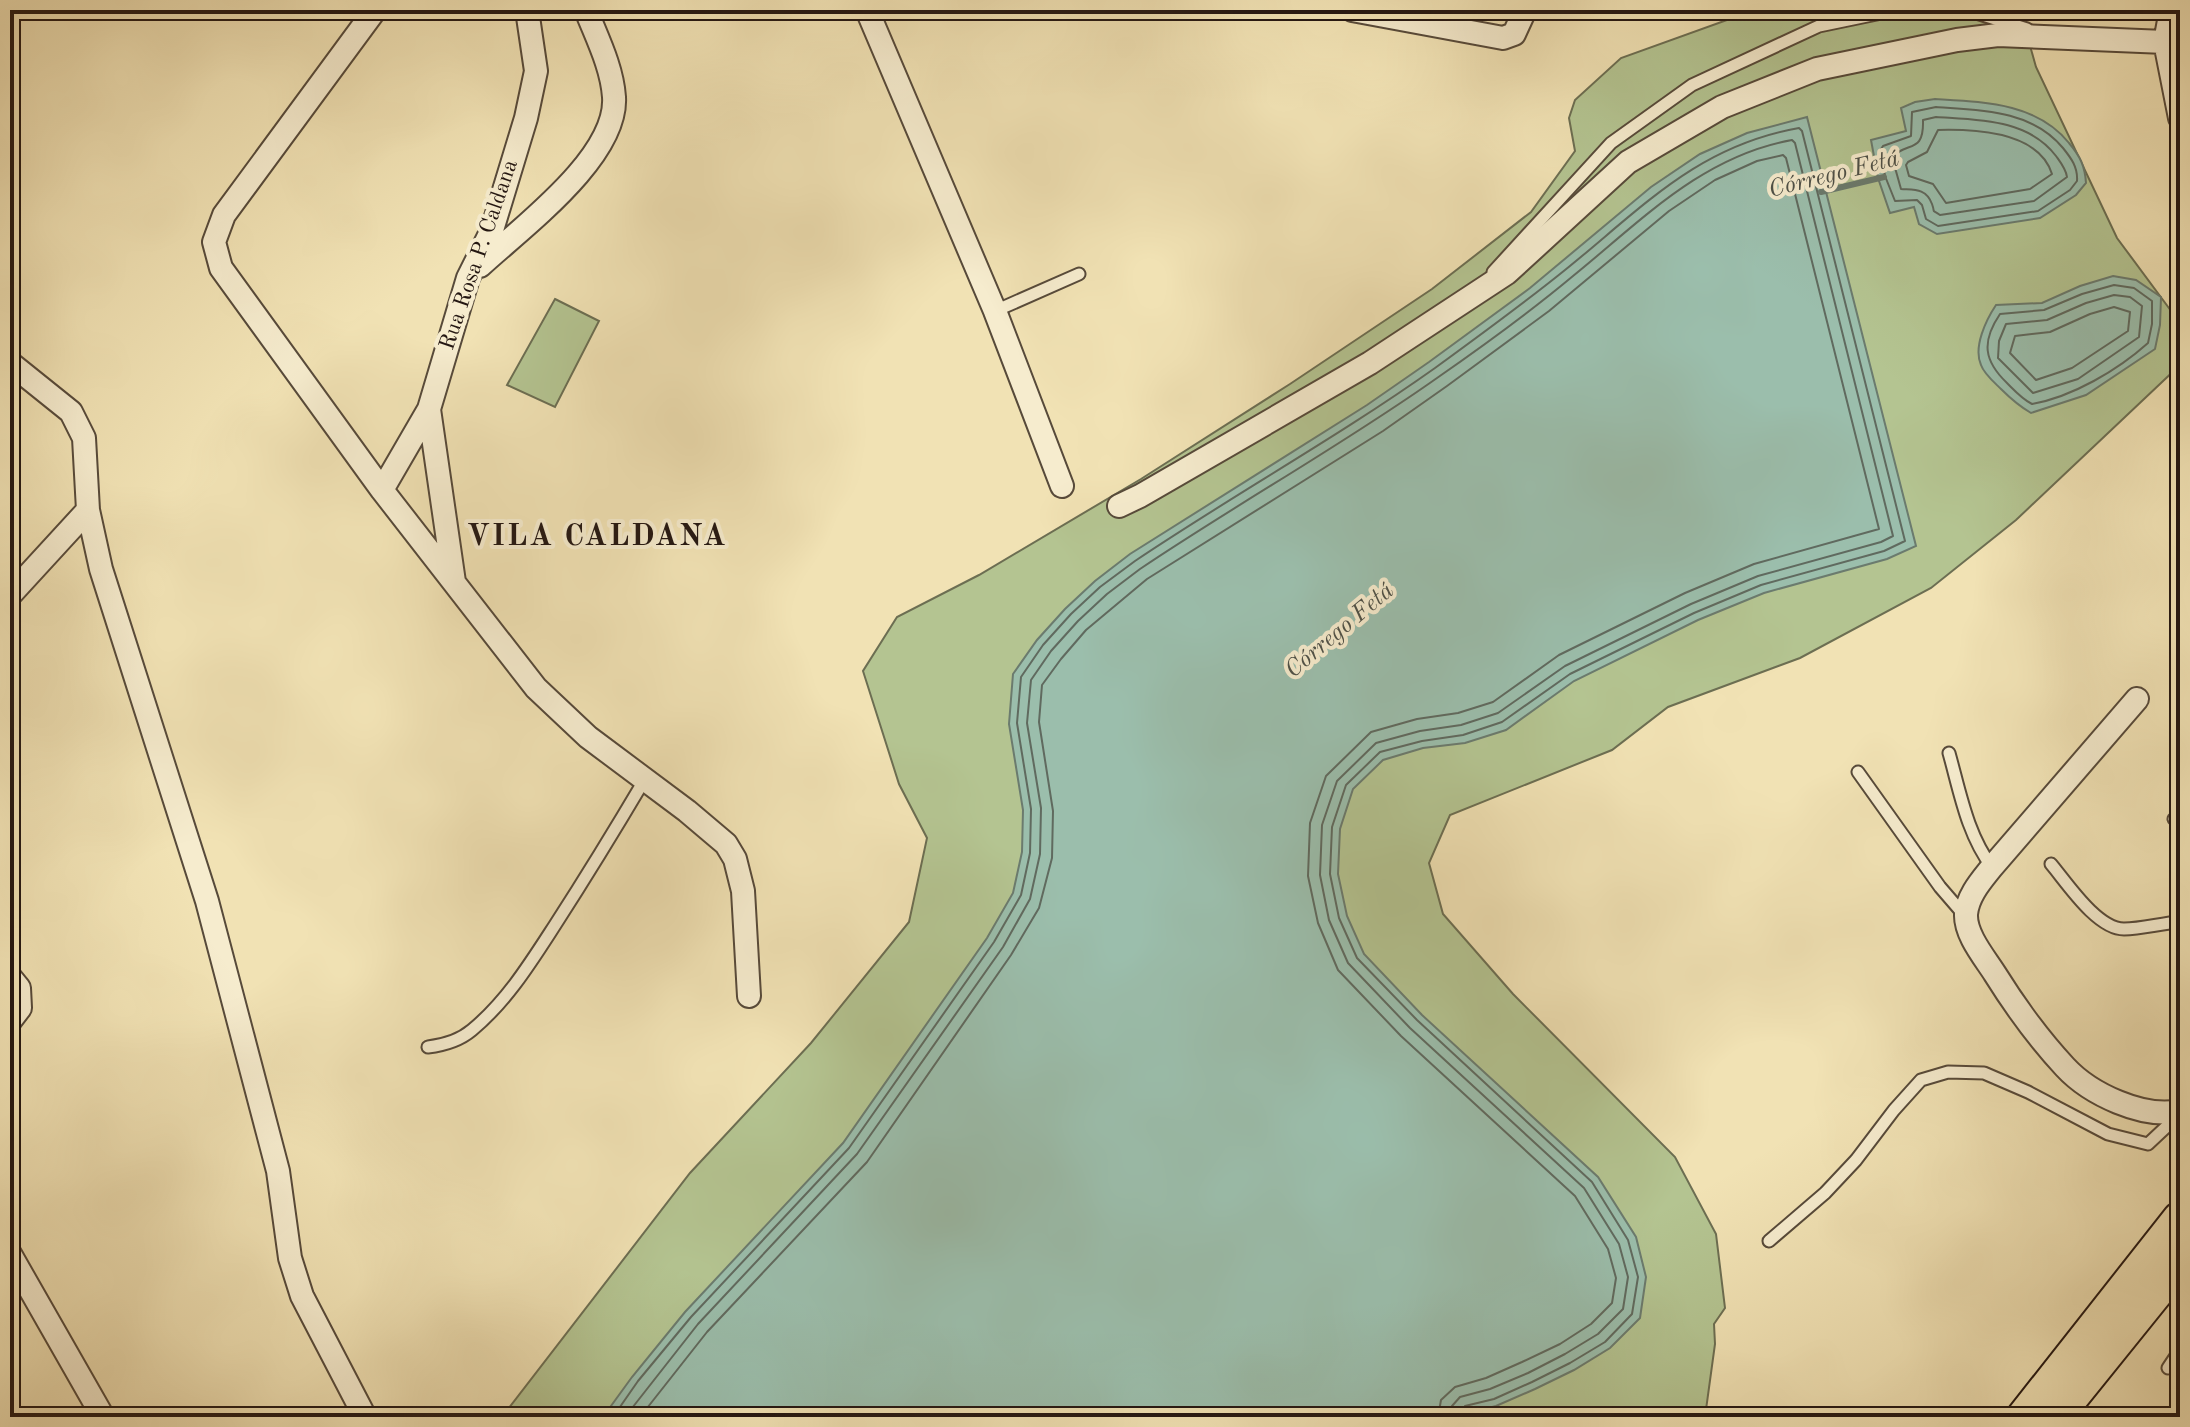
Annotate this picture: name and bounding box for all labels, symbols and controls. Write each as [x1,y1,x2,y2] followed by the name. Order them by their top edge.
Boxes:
[1766,147,1902,203] water label: Córrego Fetá
[436,157,522,353] street label: Rua Rosa P. Caldana
[467,522,727,552] district label: VILA CALDANA
[1281,579,1399,683] water label: Córrego Fetá

